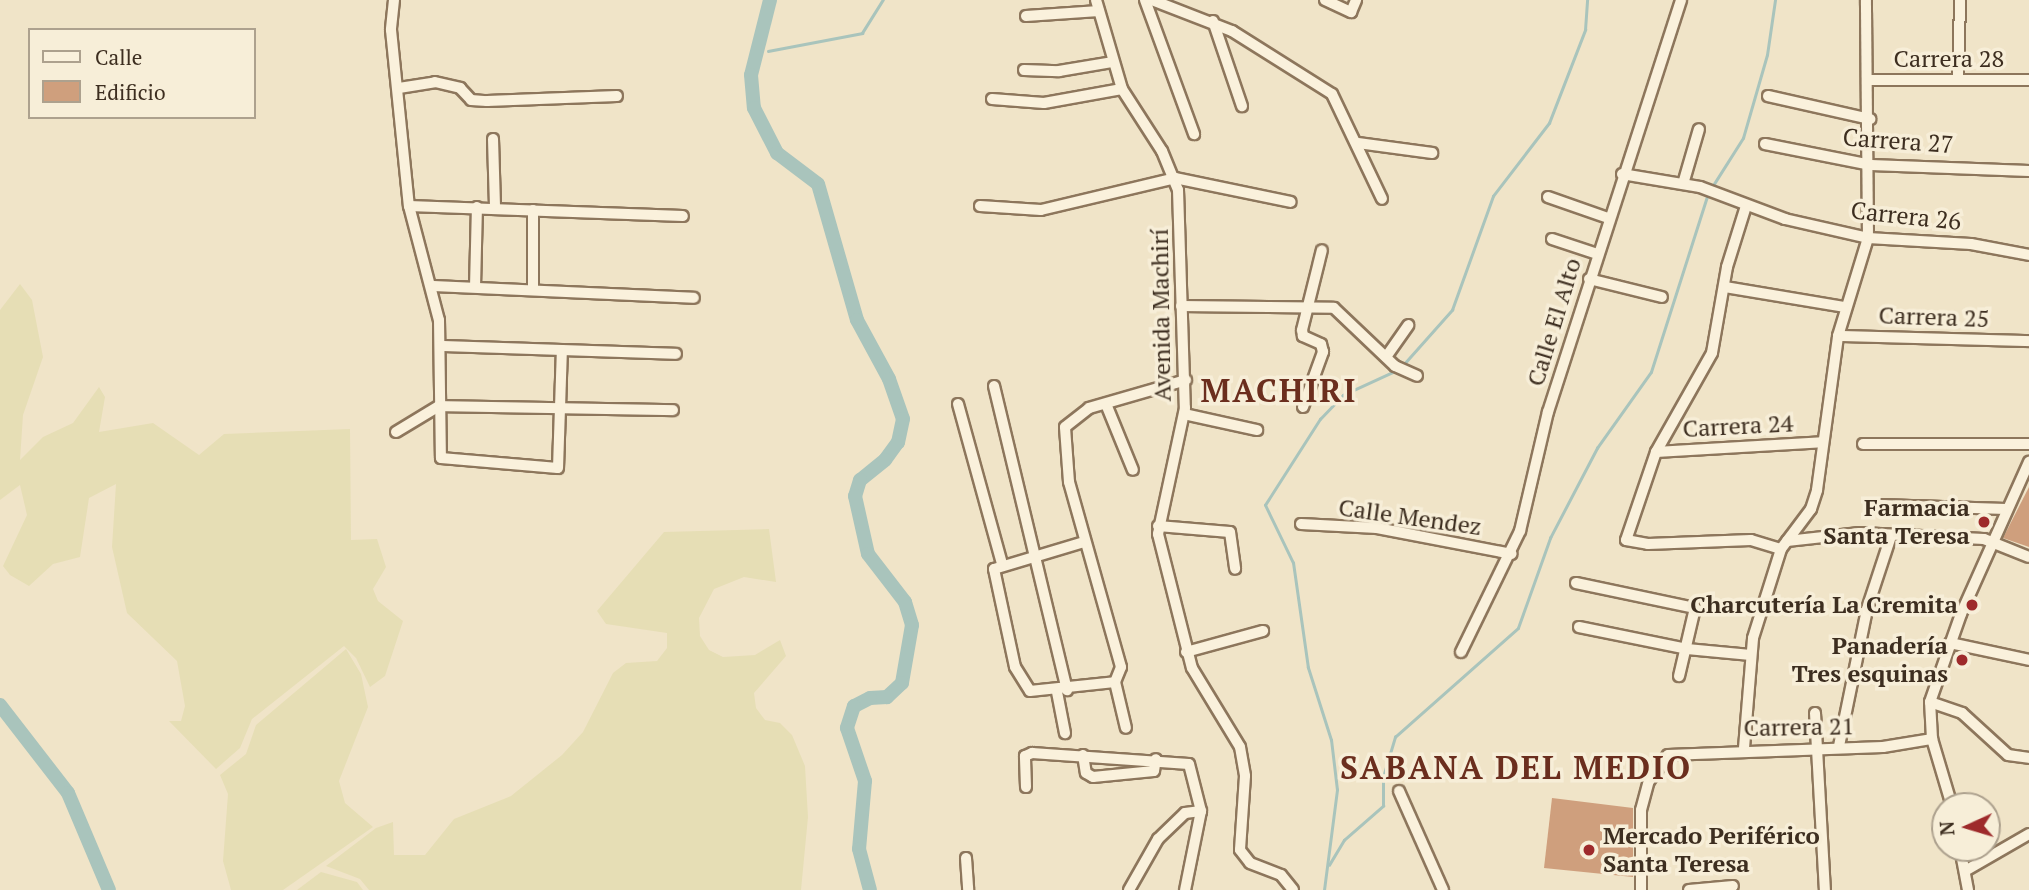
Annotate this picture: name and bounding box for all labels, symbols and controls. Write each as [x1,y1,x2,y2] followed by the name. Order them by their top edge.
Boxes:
[28,28,256,119] legend
[95,43,142,71] text: Calle
[1894,45,2004,73] street label: Carrera 28
[95,78,166,106] text: Edificio
[1842,123,1954,159] street label: Carrera 27
[1849,196,1963,236] street label: Carrera 26
[1145,228,1177,402] street label: Avenida Machirí
[1521,254,1587,390] street label: Calle El Alto
[1878,301,1990,333] street label: Carrera 25
[1201,371,1357,409] district label: MACHIRI
[1682,409,1794,443] street label: Carrera 24
[1337,493,1483,541] street label: Calle Mendez
[1823,494,1970,550] place label: Farmacia Santa Teresa
[1976,514,1992,530] marker: Farmacia Santa Teresa
[1690,591,1958,619] place label: Charcutería La Cremita
[1964,597,1980,613] marker: Charcutería La Cremita
[1792,632,1948,688] place label: Panadería Tres esquinas
[1954,652,1970,668] marker: Panadería Tres esquinas
[1743,712,1855,742] street label: Carrera 21
[1342,748,1690,786] district label: SABANA DEL MEDIO
[1931,792,2001,862] north arrow
[1934,820,1960,836] text: N
[1603,822,1820,878] place label: Mercado Periférico Santa Teresa
[1581,842,1597,858] marker: Mercado Periférico Santa Teresa

